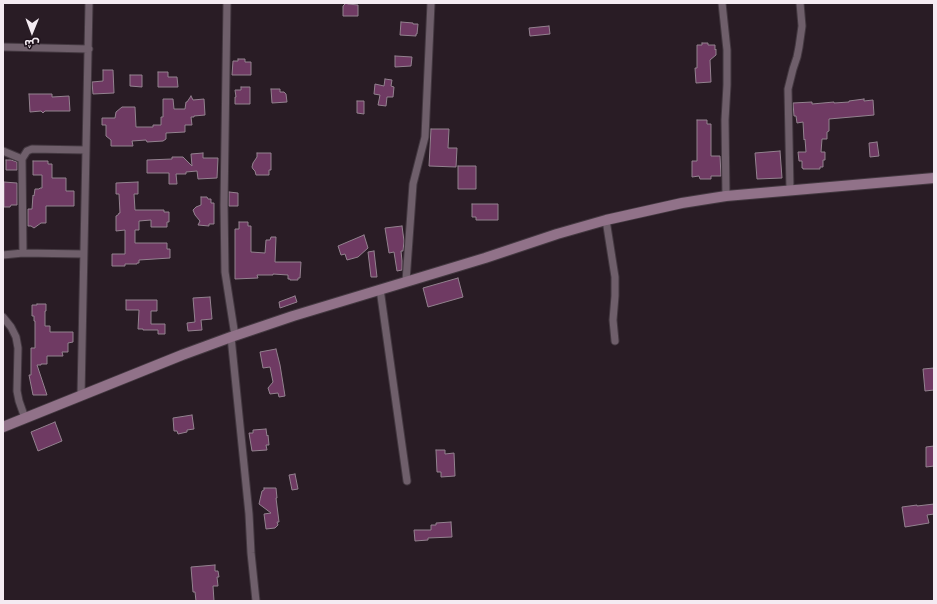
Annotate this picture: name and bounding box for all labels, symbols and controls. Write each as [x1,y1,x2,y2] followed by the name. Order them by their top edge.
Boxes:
[12,12,52,52] north arrow
[24,37,39,51] text: ش

